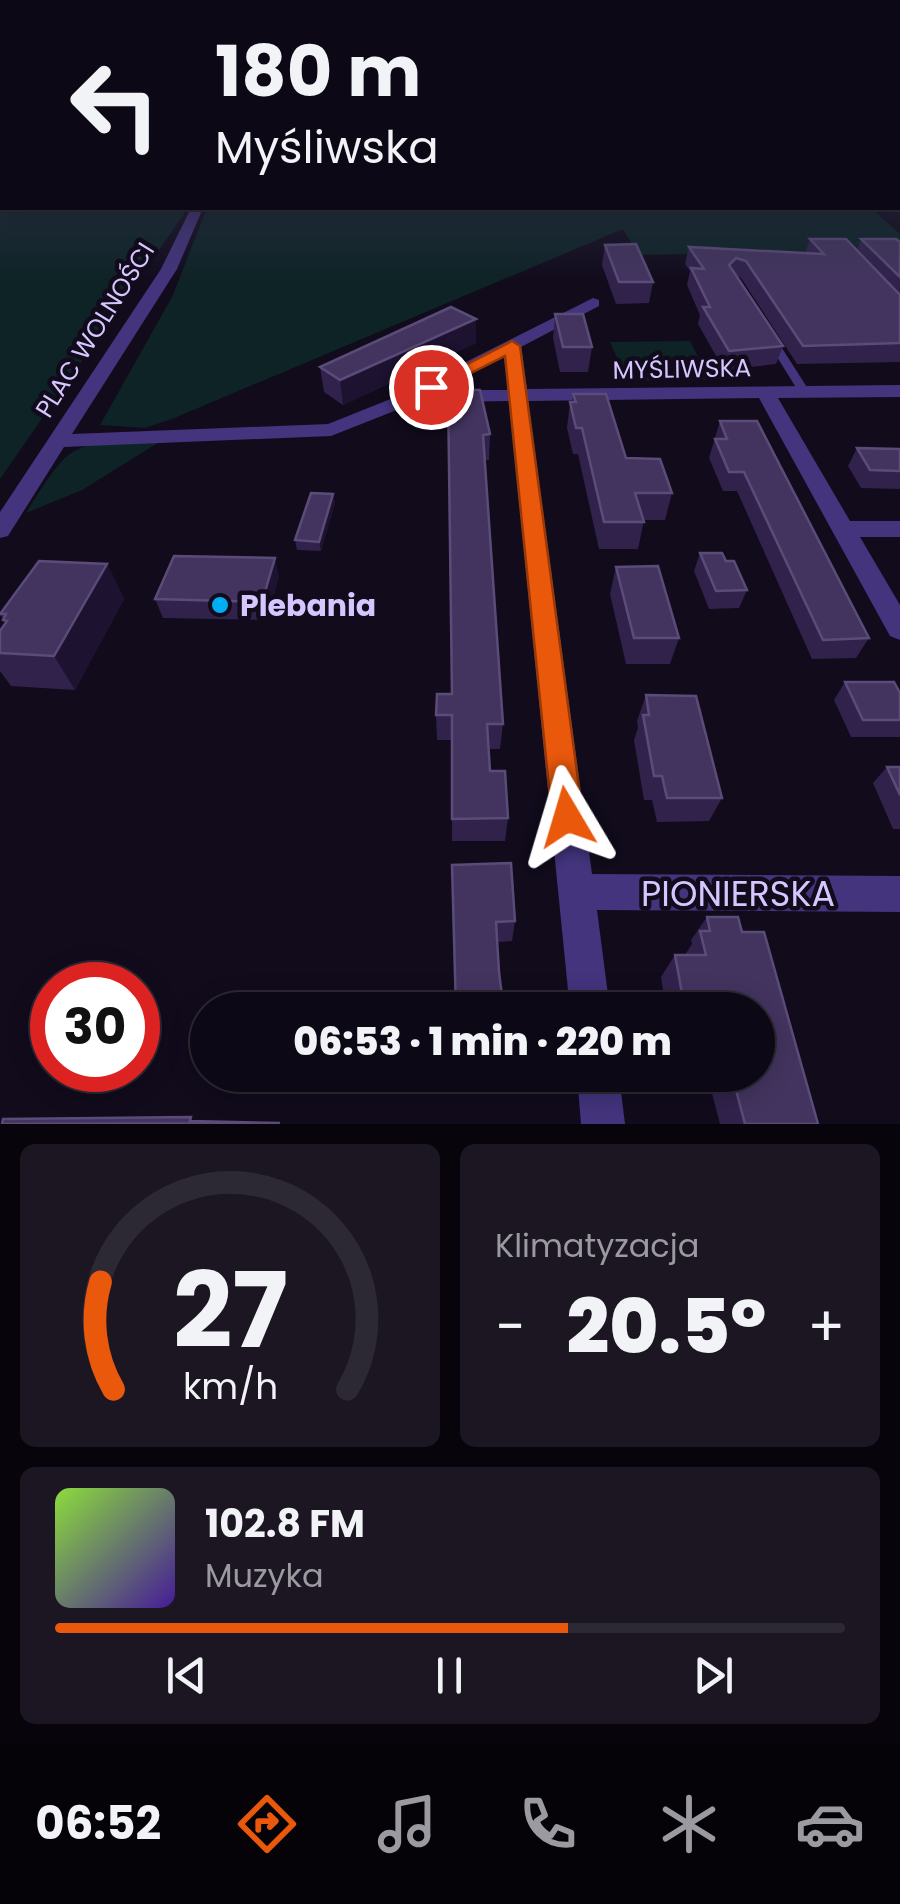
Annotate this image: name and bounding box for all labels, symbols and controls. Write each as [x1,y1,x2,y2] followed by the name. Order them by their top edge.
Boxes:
[215,22,421,121] text: 180 m
[50,40,180,170] icon: left
[215,116,439,179] text: Myśliwska
[27,236,163,424] street label: PLAC WOLNOŚCI
[389,345,474,430] pin
[612,350,752,388] street label: MYŚLIWSKA
[404,360,459,415] icon: arrive
[240,584,376,627] place label: Plebania
[209,594,231,616] marker: Plebania
[515,765,619,869] position arrow
[641,869,835,918] street label: PIONIERSKA
[30,962,160,1092] speed limit sign: 30
[293,1015,672,1068] text: 06:53 · 1 min · 220 m
[495,1223,699,1268] text: Klimatyzacja
[172,1238,288,1383] text: 27
[567,1274,766,1379] text: 20.5°
[495,1288,525,1365] text: −
[807,1288,845,1365] text: +
[182,1361,278,1412] text: km/h
[205,1497,365,1550] text: 102.8 FM
[205,1553,324,1598] text: Muzyka
[159,1648,214,1703] icon: previous
[422,1648,477,1703] icon: pause
[686,1648,741,1703] icon: next
[232,1789,302,1859] icon: directions
[372,1789,442,1859] icon: music
[513,1789,583,1859] icon: phone
[654,1789,724,1859] icon: climate
[795,1789,865,1859] icon: car
[35,1792,161,1855] text: 06:52

